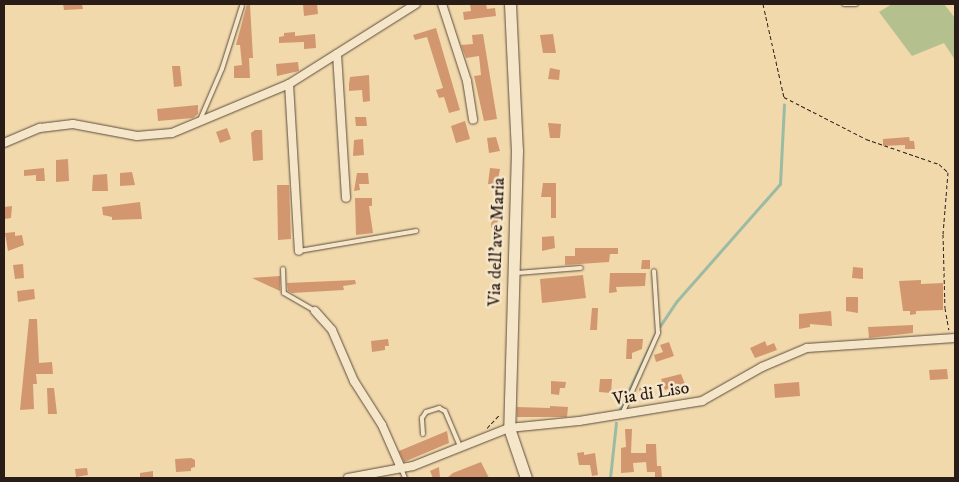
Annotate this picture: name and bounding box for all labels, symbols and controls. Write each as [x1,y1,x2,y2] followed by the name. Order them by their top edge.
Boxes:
[484,177,510,307] street label: Via dell'ave Maria
[611,377,691,411] street label: Via di Liso

